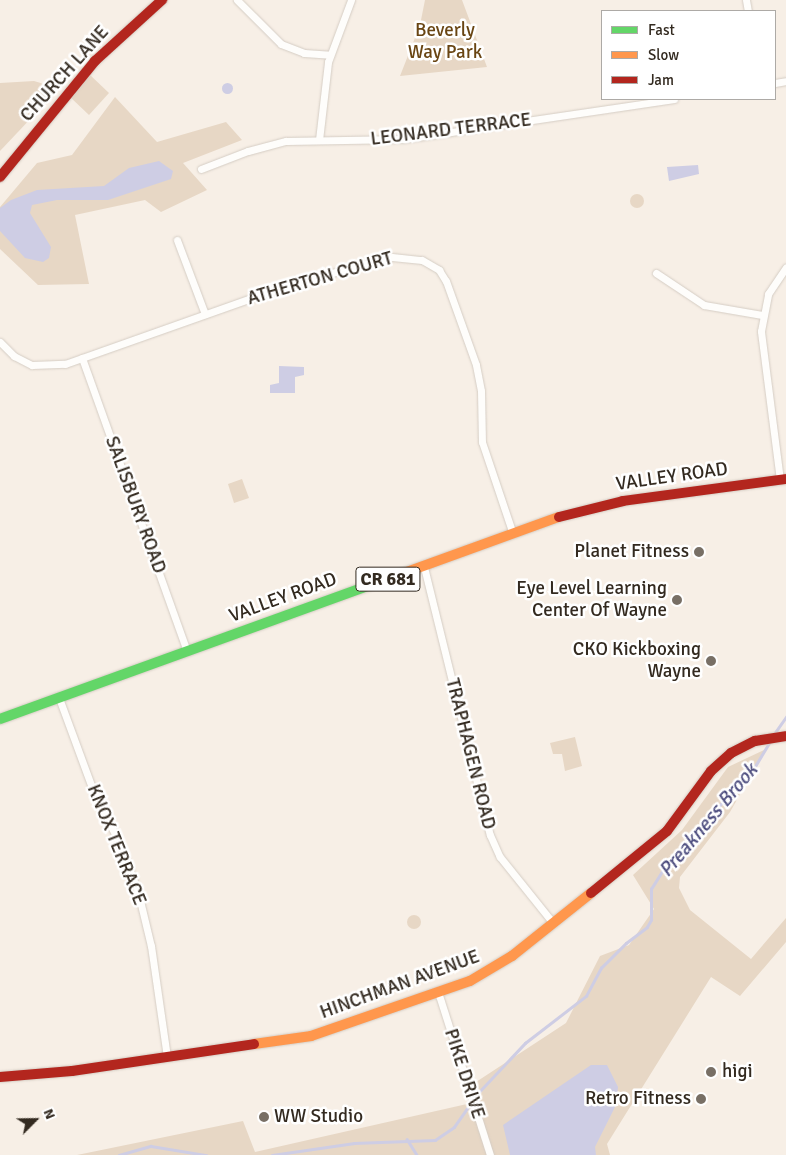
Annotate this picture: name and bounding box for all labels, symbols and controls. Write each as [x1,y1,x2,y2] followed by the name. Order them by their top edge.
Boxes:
[601,10,776,100] legend
[408,20,482,64] park label: Beverly Way Park
[16,21,114,127] street label: CHURCH LANE
[648,21,675,39] text: Fast
[648,46,679,64] text: Slow
[648,71,674,89] text: Jam
[369,109,533,151] street label: LEONARD TERRACE
[245,247,395,311] street label: ATHERTON COURT
[100,433,170,577] street label: SALISBURY ROAD
[615,458,729,496] street label: VALLEY ROAD
[574,541,689,563] place label: Planet Fitness
[693,546,705,558] marker: Planet Fitness
[354,564,422,594] road number: CR 681
[226,568,340,628] street label: VALLEY ROAD
[516,578,667,622] place label: Eye Level Learning Center Of Wayne
[671,594,683,606] marker: Eye Level Learning Center Of Wayne
[573,639,701,683] place label: CKO Kickboxing Wayne
[705,655,717,667] marker: CKO Kickboxing Wayne
[440,676,500,832] street label: TRAPHAGEN ROAD
[654,758,762,882] water label: Preakness Brook
[81,781,151,909] street label: KNOX TERRACE
[317,946,483,1024] street label: HINCHMAN AVENUE
[439,1026,489,1122] street label: PIKE DRIVE
[722,1061,753,1083] place label: higi
[704,1065,718,1079] marker: higi
[585,1088,691,1110] place label: Retro Fitness
[695,1093,707,1105] marker: Retro Fitness
[10,1095,60,1145] north arrow
[40,1106,59,1122] text: N
[274,1106,363,1128] place label: WW Studio
[258,1111,270,1123] marker: WW Studio

